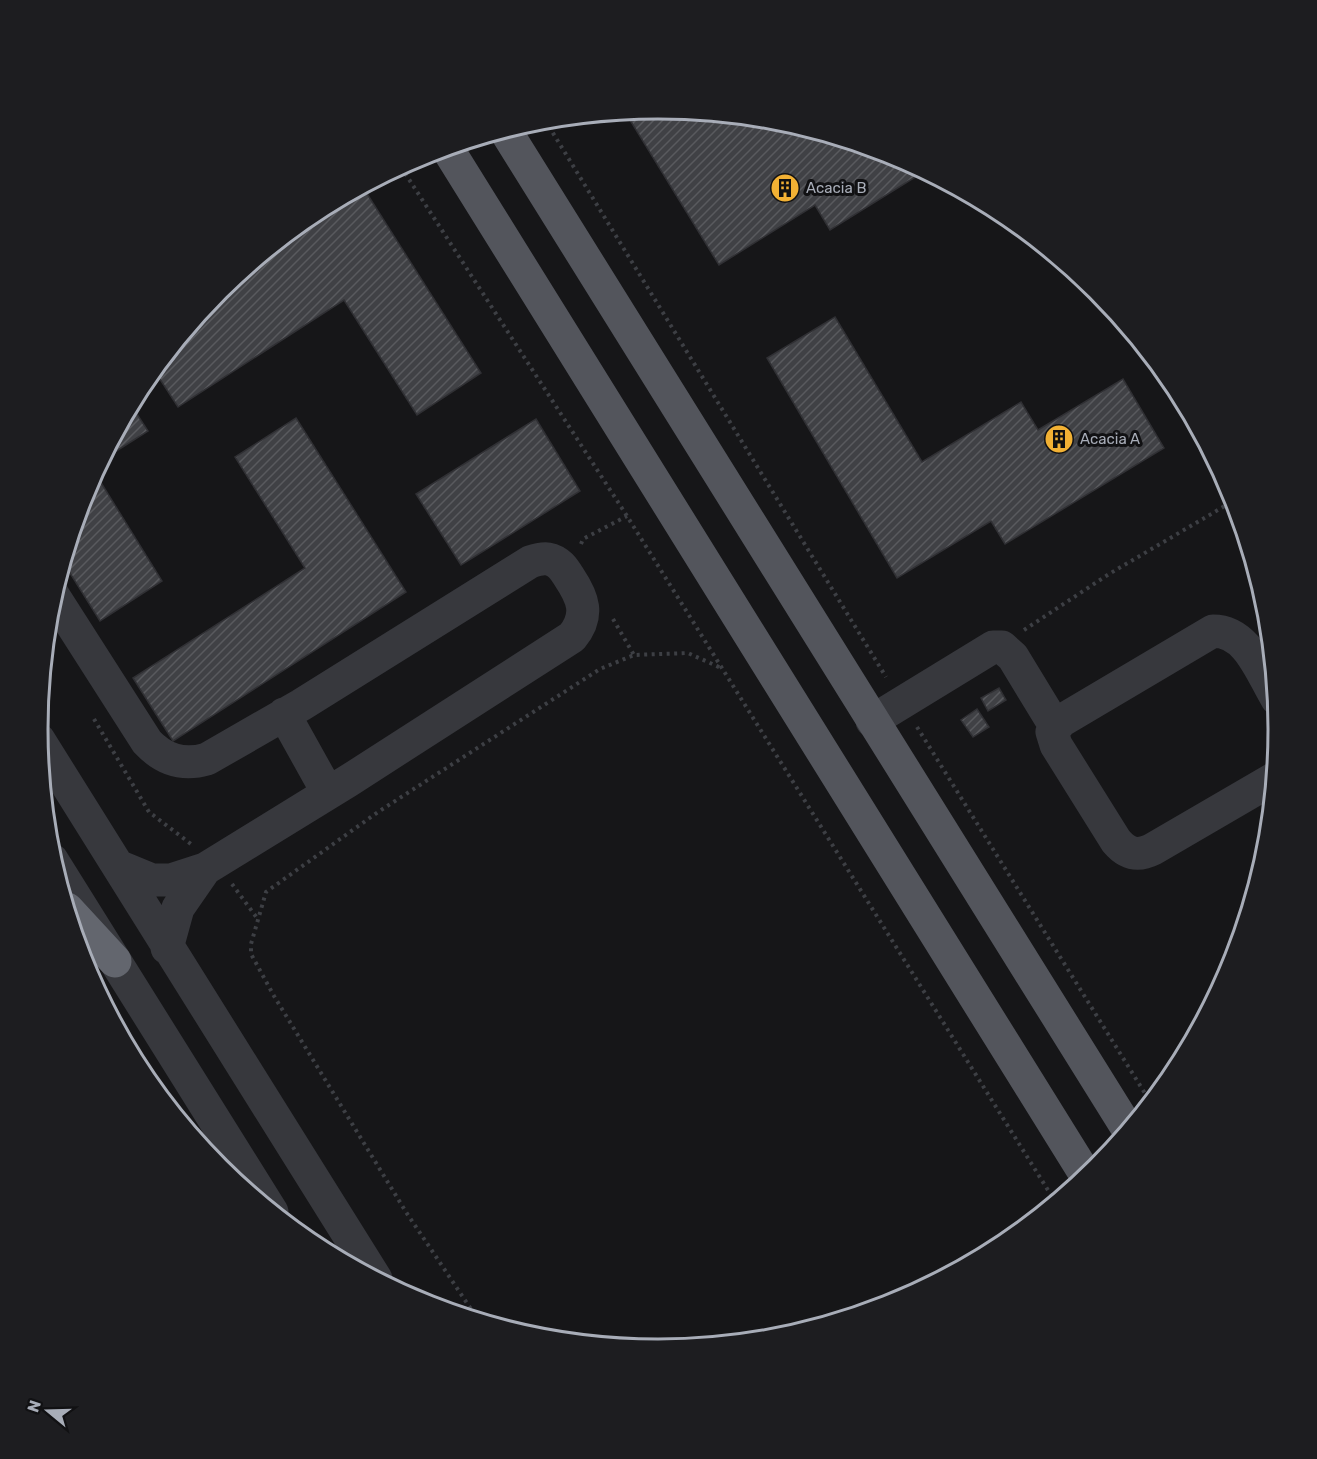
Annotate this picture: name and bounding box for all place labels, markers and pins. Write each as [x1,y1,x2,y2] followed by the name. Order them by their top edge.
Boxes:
[769,172,801,204] building icon: Acacia B
[806,179,866,197] place label: Acacia B
[1043,423,1075,455] building icon: Acacia A
[1080,430,1140,448] place label: Acacia A

